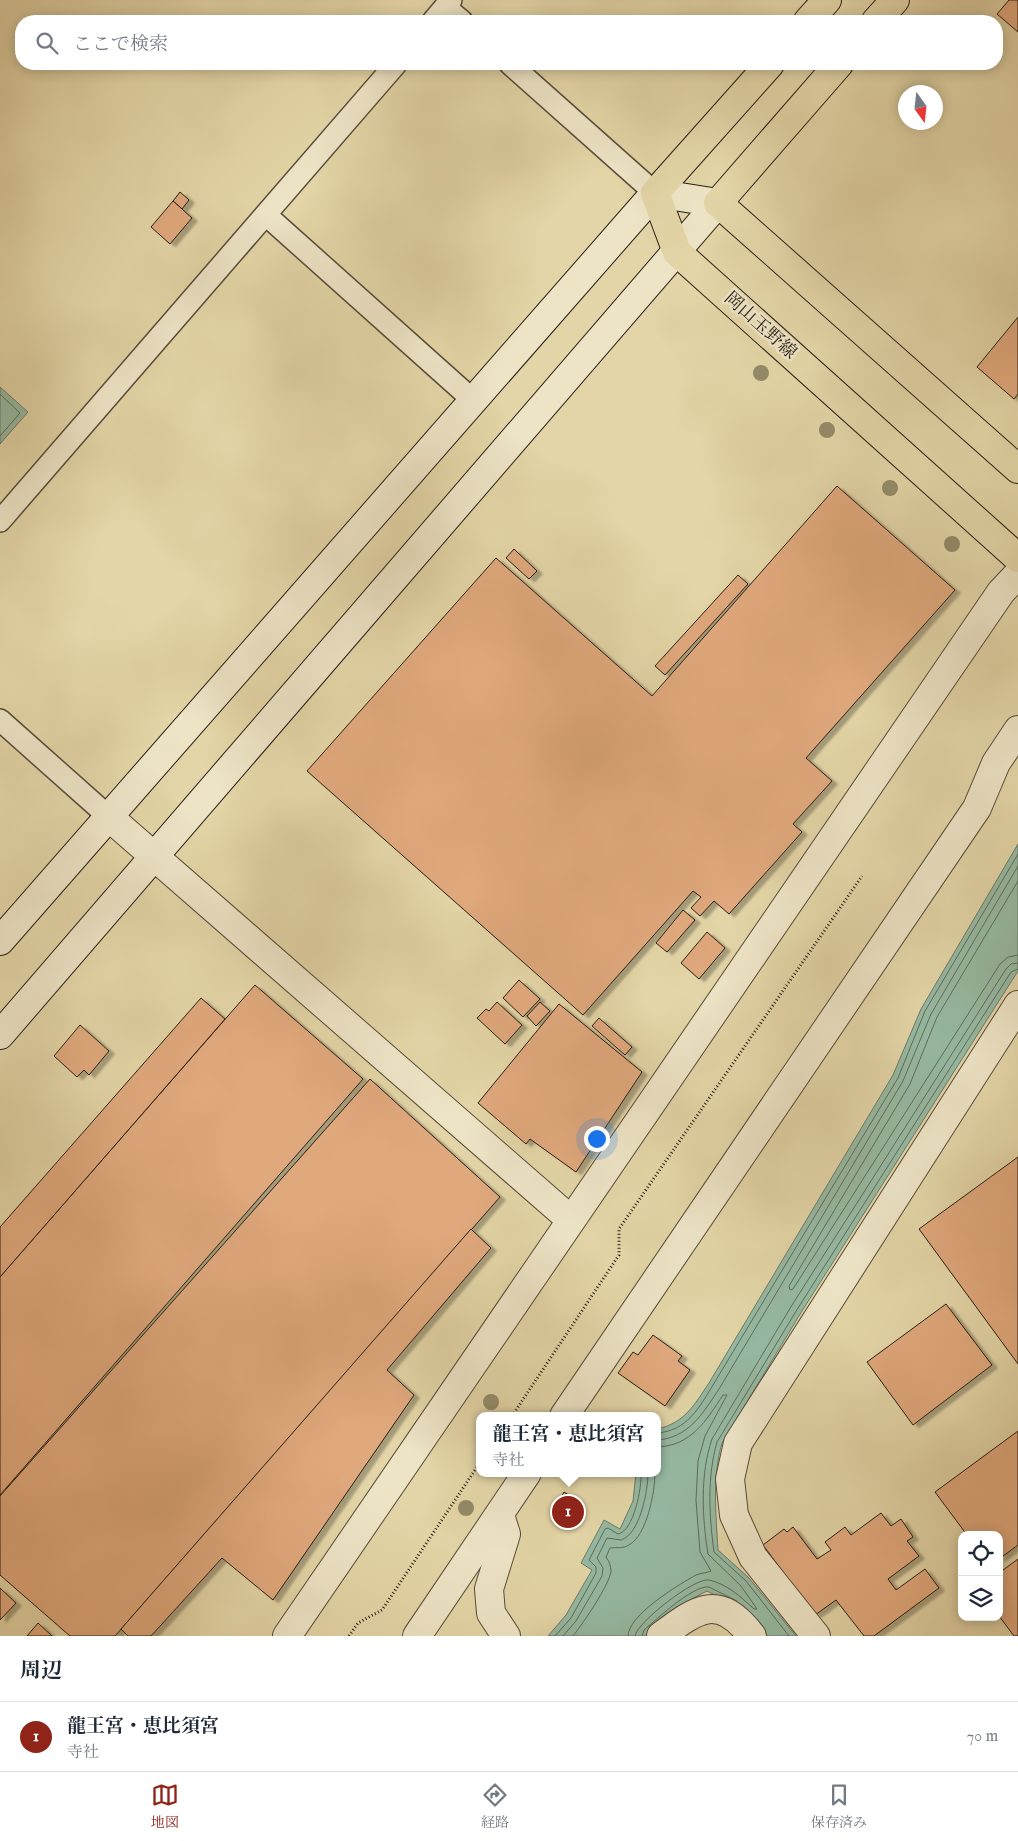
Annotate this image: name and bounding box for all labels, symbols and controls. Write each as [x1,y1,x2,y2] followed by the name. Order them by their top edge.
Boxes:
[15,15,1003,70] search box
[33,29,61,57] icon: search
[73,33,168,57] text: ここで検索
[898,85,943,130] north arrow
[719,287,801,365] street label: 岡山玉野線
[584,1126,610,1152] your location
[476,1412,661,1477] popup
[492,1423,645,1447] text: 龍王宮・恵比須宮
[492,1451,525,1471] text: 寺社
[552,1493,584,1531] pin: 1
[958,1531,1003,1621] map controls
[958,1531,1003,1576] button: locate
[958,1576,1003,1621] button: layers
[20,1658,62,1685] text: 周辺
[67,1715,219,1739] text: 龍王宮・恵比須宮
[33,1727,39,1747] text: 1
[967,1727,998,1747] text: 70 m
[67,1743,99,1763] text: 寺社
[151,1781,179,1832] tab: 地図
[481,1781,509,1832] tab: 経路
[811,1781,867,1832] tab: 保存済み

